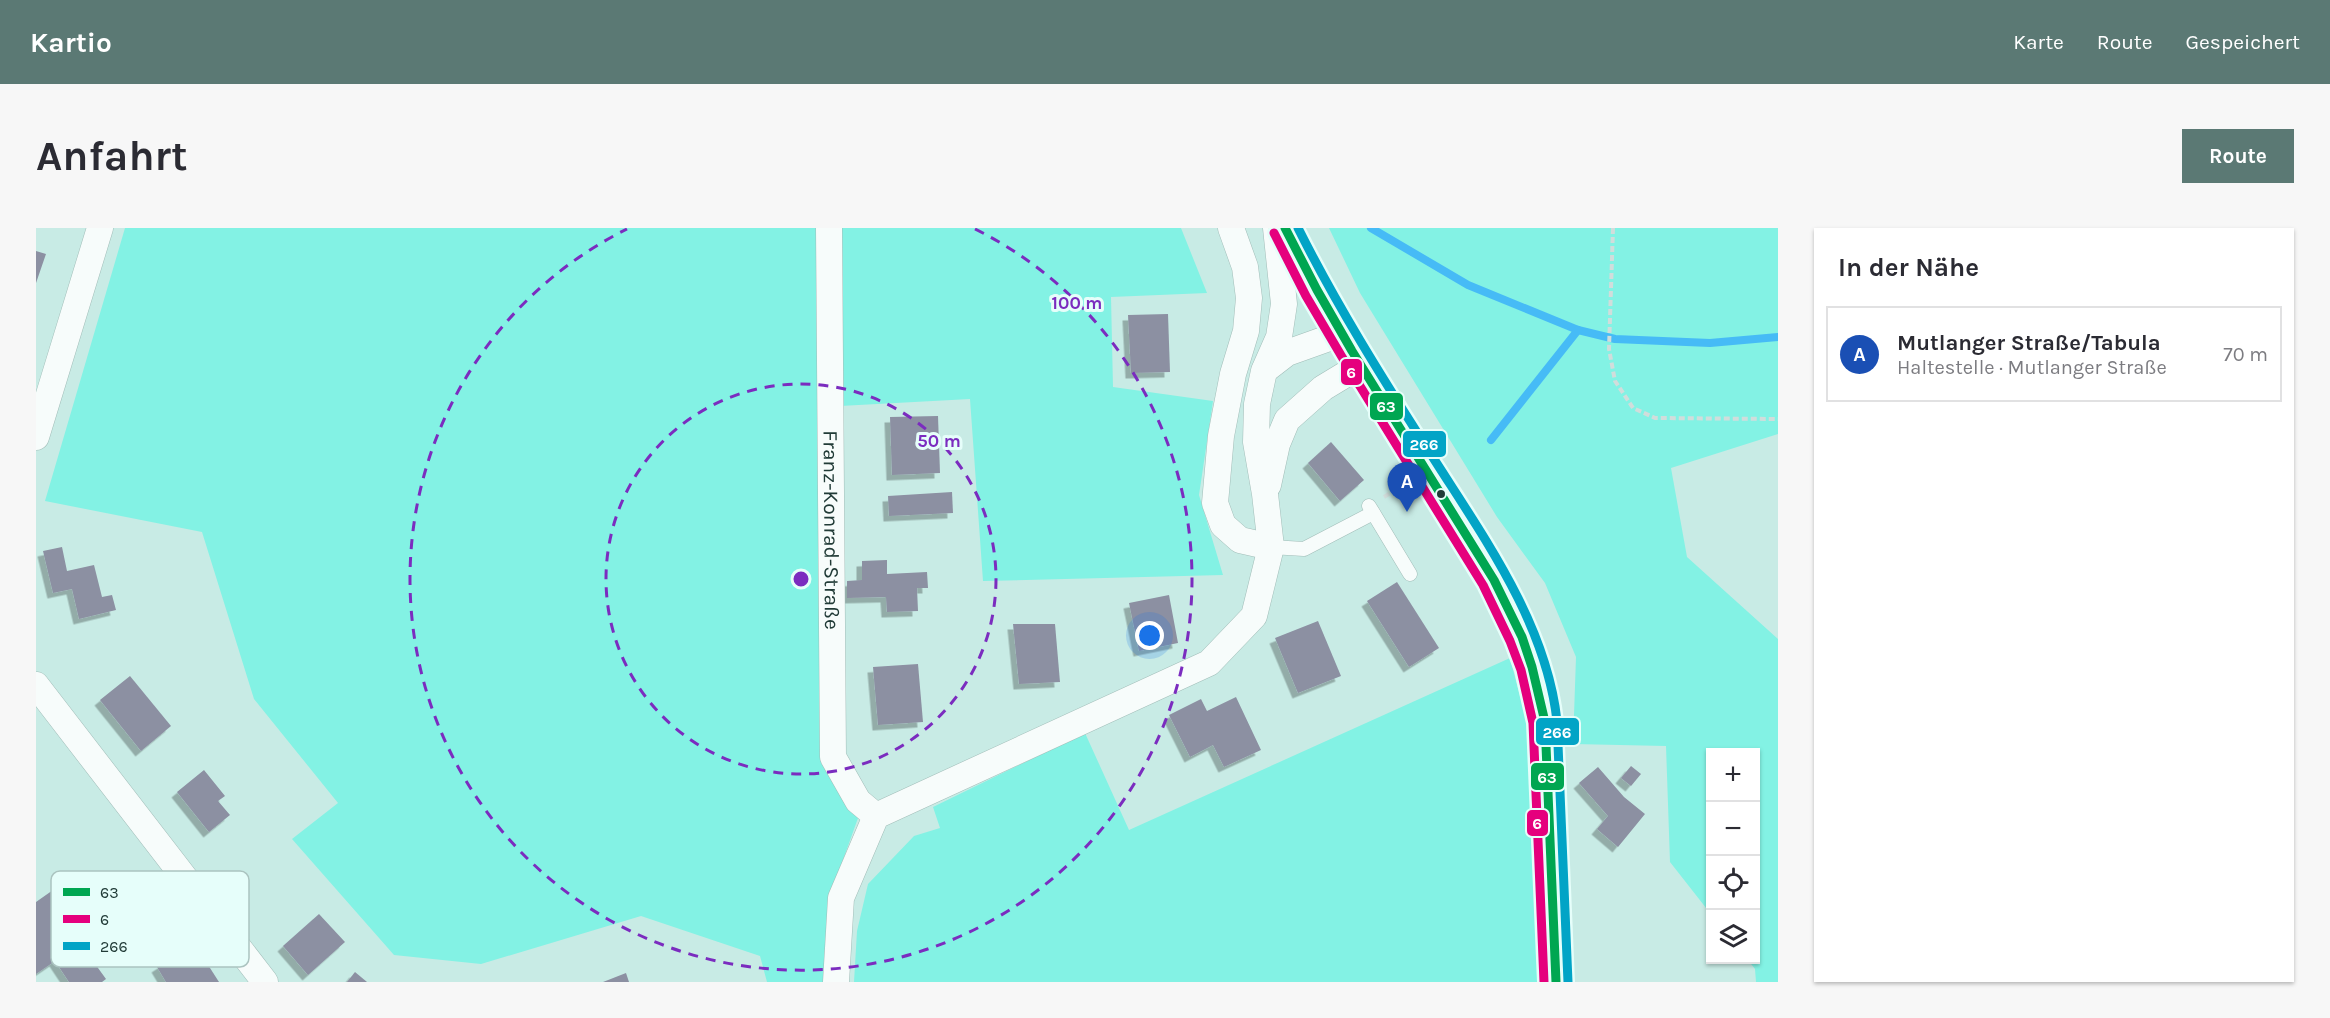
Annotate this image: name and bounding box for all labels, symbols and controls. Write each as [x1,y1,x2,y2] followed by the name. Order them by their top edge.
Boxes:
[30,26,112,59] text: Kartio
[2013,30,2064,54] text: Karte
[2097,30,2153,54] text: Route
[2186,30,2300,54] text: Gespeichert
[2182,129,2294,183] button: Route
[36,131,188,181] text: Anfahrt
[1838,252,1979,283] text: In der Nähe
[1052,292,1102,314] text: 100 m
[1897,330,2161,356] text: Mutlanger Straße/Tabula
[1853,343,1866,366] text: A
[2223,343,2268,366] text: 70 m
[1897,356,2167,379] text: Haltestelle · Mutlanger Straße
[1340,358,1363,386] line badge: 6
[1346,363,1356,382] text: 6
[1369,392,1404,421] line badge: 63
[1376,397,1396,416] text: 63
[819,430,844,630] street label: Franz-Konrad-Straße
[917,430,961,452] text: 50 m
[1402,430,1447,458] line badge: 266
[1409,435,1439,454] text: 266
[1388,462,1426,512] pin: A
[1435,488,1447,500] unlabelled marker
[791,569,811,589] centre of rings
[1135,621,1164,650] your location
[1535,717,1580,746] line badge: 266
[1542,723,1572,742] text: 266
[1706,748,1760,964] map controls
[1706,748,1760,802] button: +
[1530,762,1565,791] line badge: 63
[1537,768,1557,787] text: 63
[1706,802,1760,856] button: −
[1526,809,1549,837] line badge: 6
[1532,814,1542,833] text: 6
[1706,856,1760,910] button: locate
[51,871,249,967] legend
[100,883,119,902] text: 63
[100,910,109,929] text: 6
[1706,910,1760,964] button: layers
[100,937,128,956] text: 266

